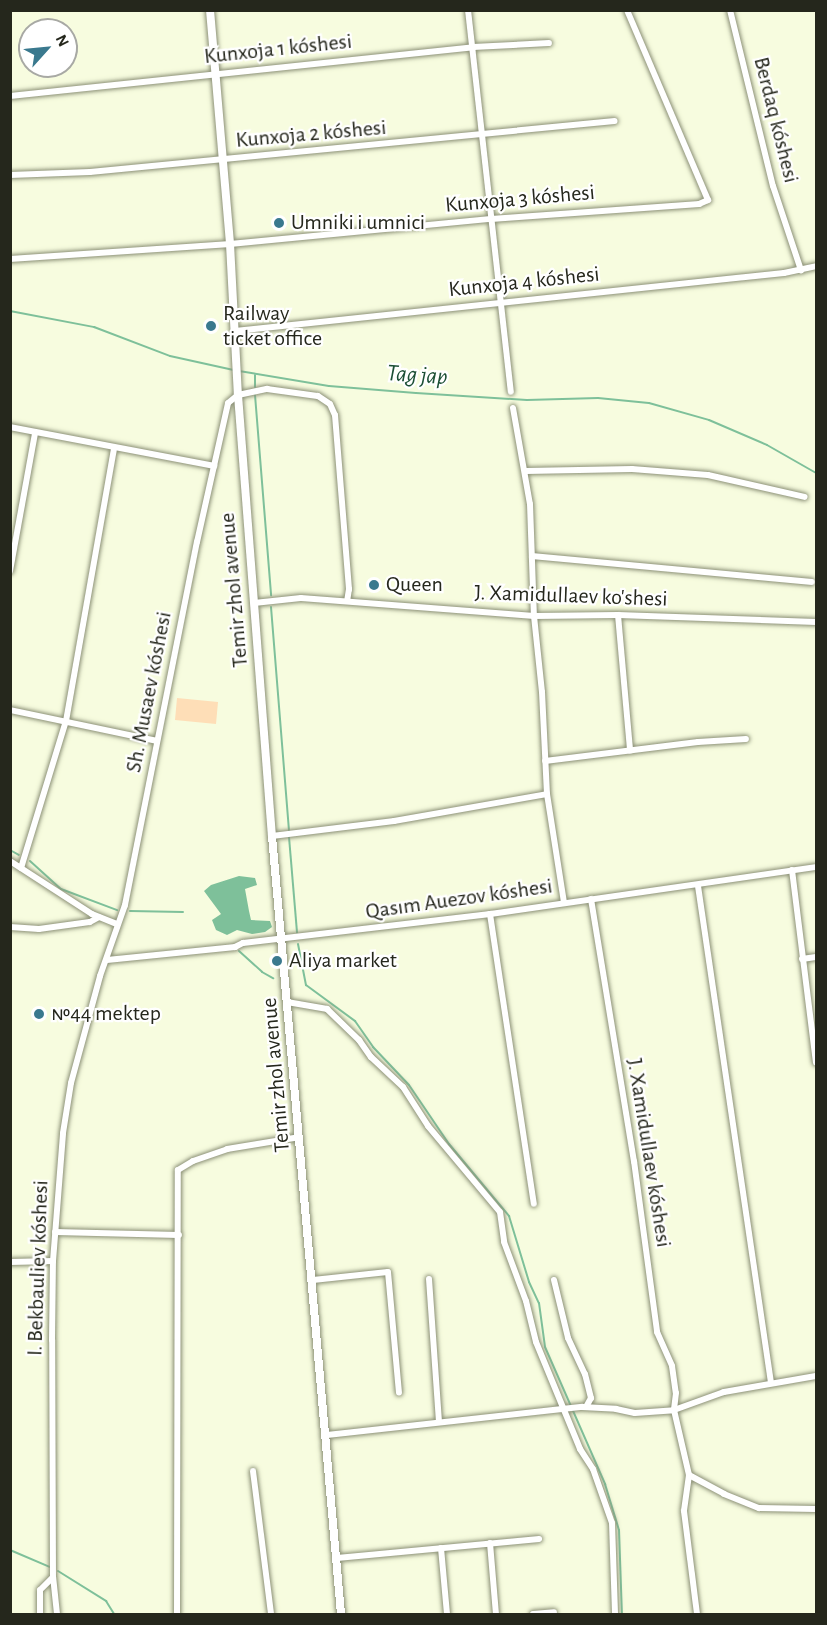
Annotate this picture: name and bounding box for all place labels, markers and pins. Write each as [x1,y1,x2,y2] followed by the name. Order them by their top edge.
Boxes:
[291,210,425,236] place label: Umniki i umnici
[272,216,286,230] marker: Umniki i umnici
[223,300,322,352] place label: Railway ticket office
[204,319,218,333] marker: Railway ticket office
[386,572,443,598] place label: Queen
[367,578,381,592] marker: Queen
[289,948,397,974] place label: Aliya market
[270,954,284,968] marker: Aliya market
[51,1001,161,1027] place label: №44 mektep
[32,1007,46,1021] marker: №44 mektep

